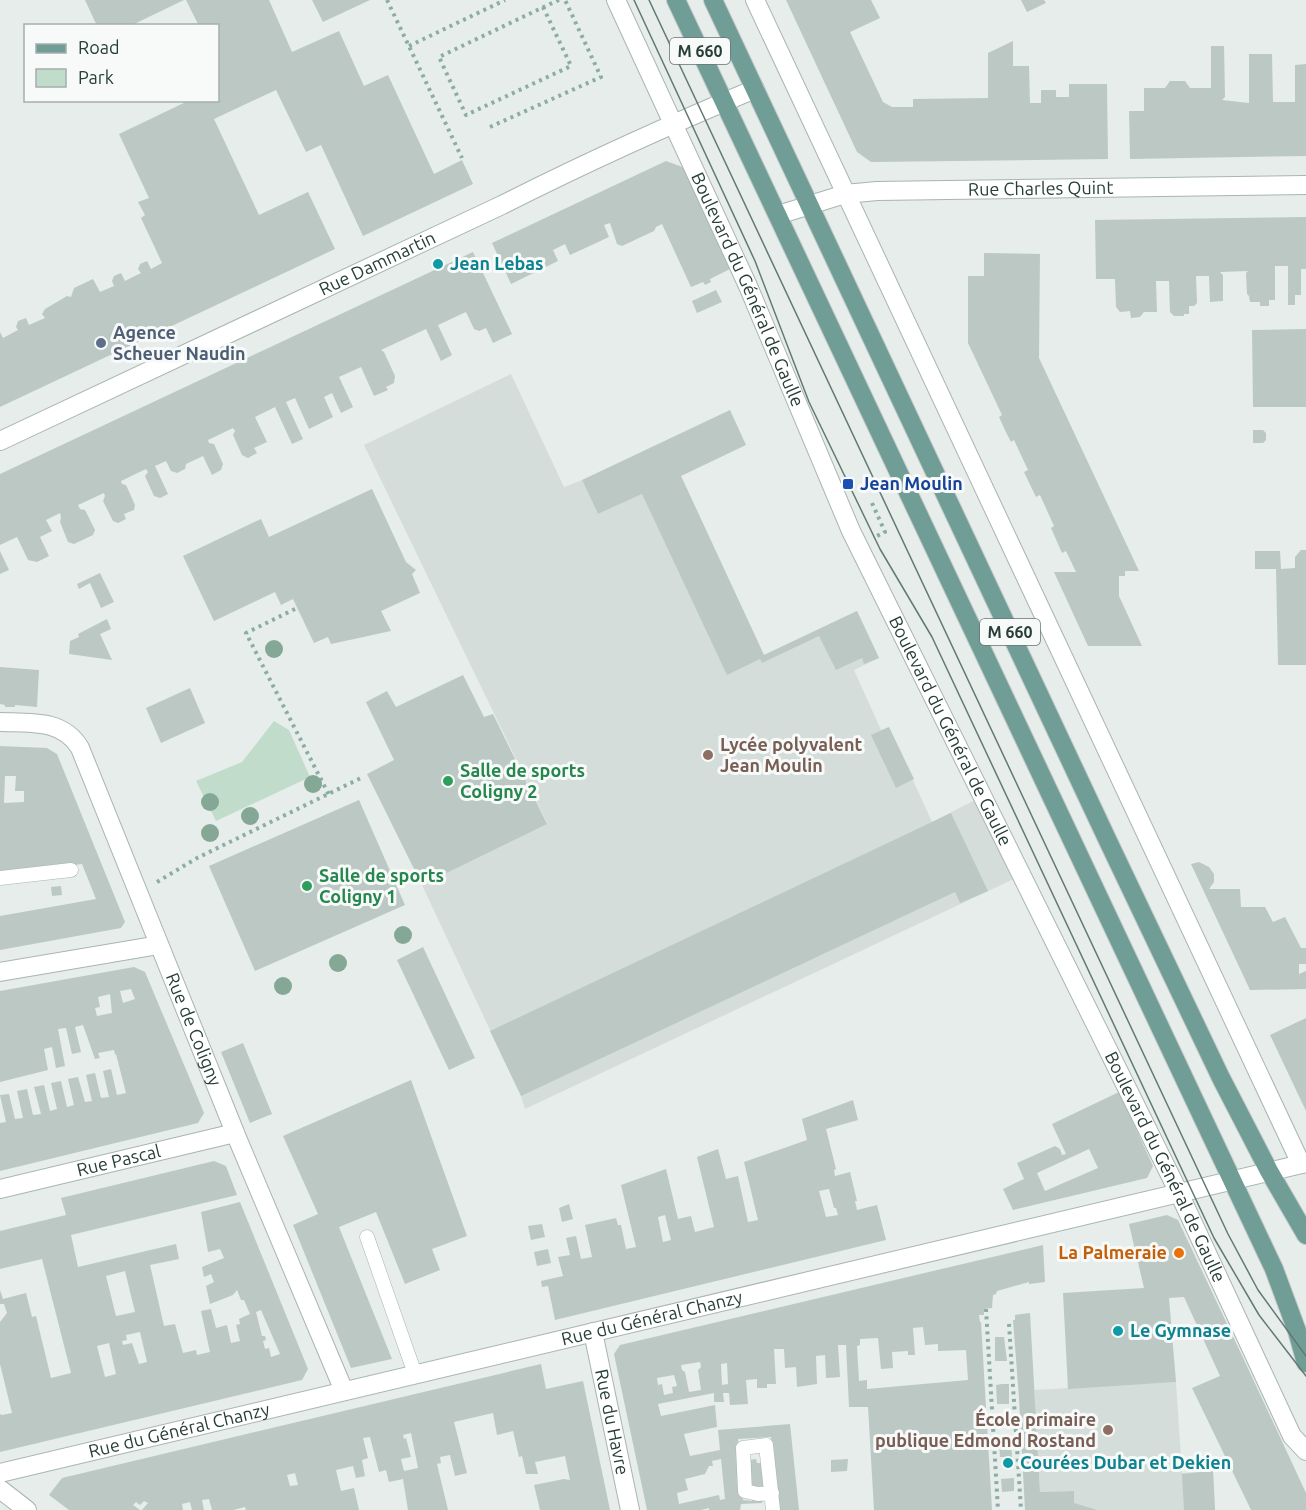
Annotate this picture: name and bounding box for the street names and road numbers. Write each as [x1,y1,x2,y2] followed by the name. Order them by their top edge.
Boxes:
[670,38,730,64] road number: M 660
[688,169,808,409] street label: Boulevard du Général de Gaulle
[968,177,1114,199] street label: Rue Charles Quint
[315,227,438,299] street label: Rue Dammartin
[886,612,1016,849] street label: Boulevard du Général de Gaulle
[980,619,1040,645] road number: M 660
[163,970,226,1089] street label: Rue de Coligny
[1101,1048,1230,1285] street label: Boulevard du Général de Gaulle
[75,1140,163,1179] street label: Rue Pascal
[559,1286,744,1348] street label: Rue du Général Chanzy
[592,1367,633,1477] street label: Rue du Havre
[86,1398,272,1461] street label: Rue du Général Chanzy

